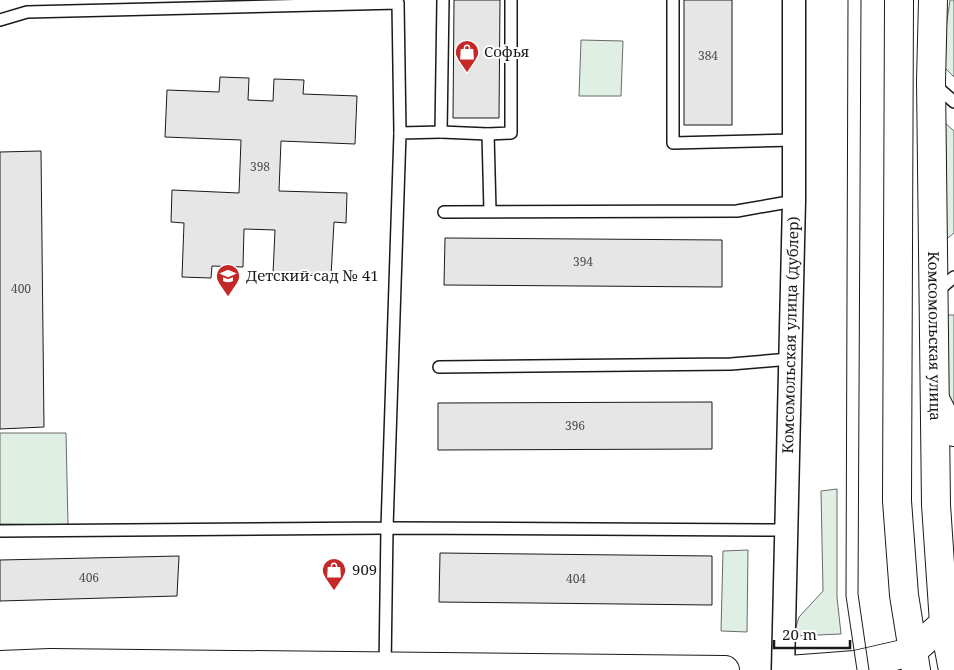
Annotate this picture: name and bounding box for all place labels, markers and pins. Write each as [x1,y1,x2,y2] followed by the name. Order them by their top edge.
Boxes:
[454,39,480,73] shop icon: Софья
[484,41,529,61] place label: Софья
[215,263,241,297] school or university icon: Детский сад № 41
[246,265,379,285] place label: Детский сад № 41
[321,557,347,591] shop icon: 909
[352,559,377,579] place label: 909

